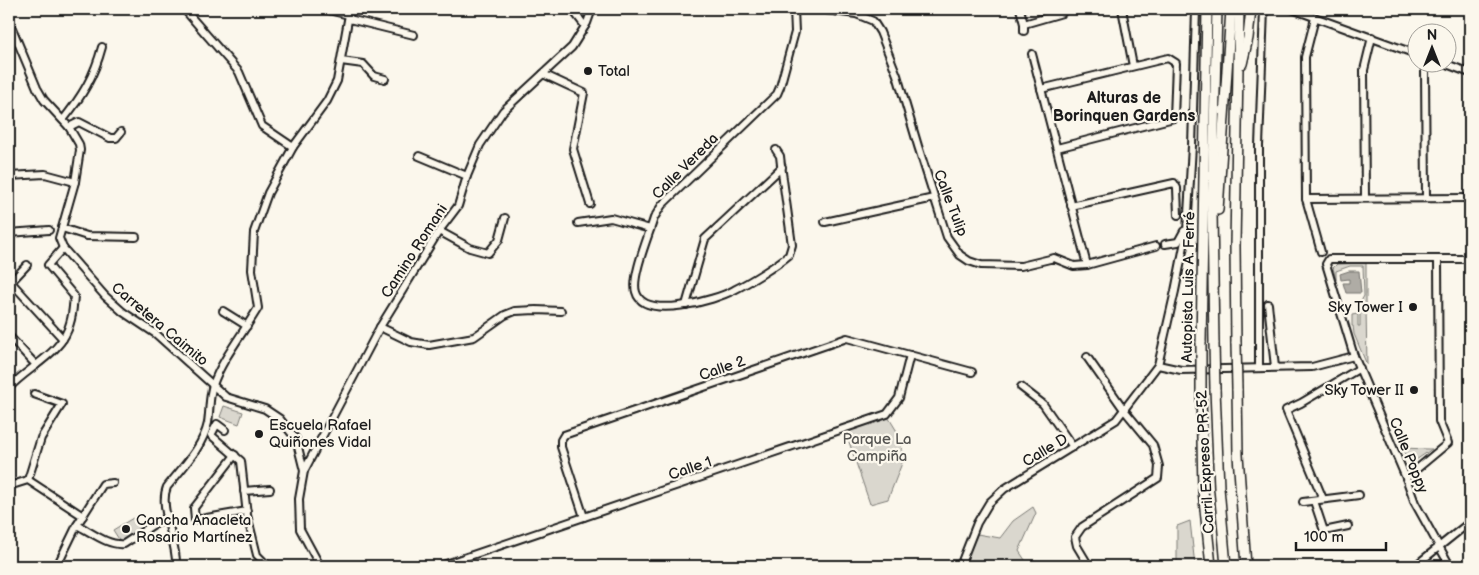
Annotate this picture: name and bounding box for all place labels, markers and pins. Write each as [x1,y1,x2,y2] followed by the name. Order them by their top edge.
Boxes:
[598,62,630,81] place label: Total
[582,65,594,77] marker: Total
[1328,298,1403,317] place label: Sky Tower I
[1407,301,1419,313] marker: Sky Tower I
[1324,381,1404,400] place label: Sky Tower II
[1408,384,1420,396] marker: Sky Tower II
[269,416,371,452] place label: Escuela Rafael Quiñones Vidal
[253,428,265,440] marker: Escuela Rafael Quiñones Vidal
[136,511,253,547] place label: Cancha Anacleta Rosario Martínez
[120,523,132,535] marker: Cancha Anacleta Rosario Martínez

